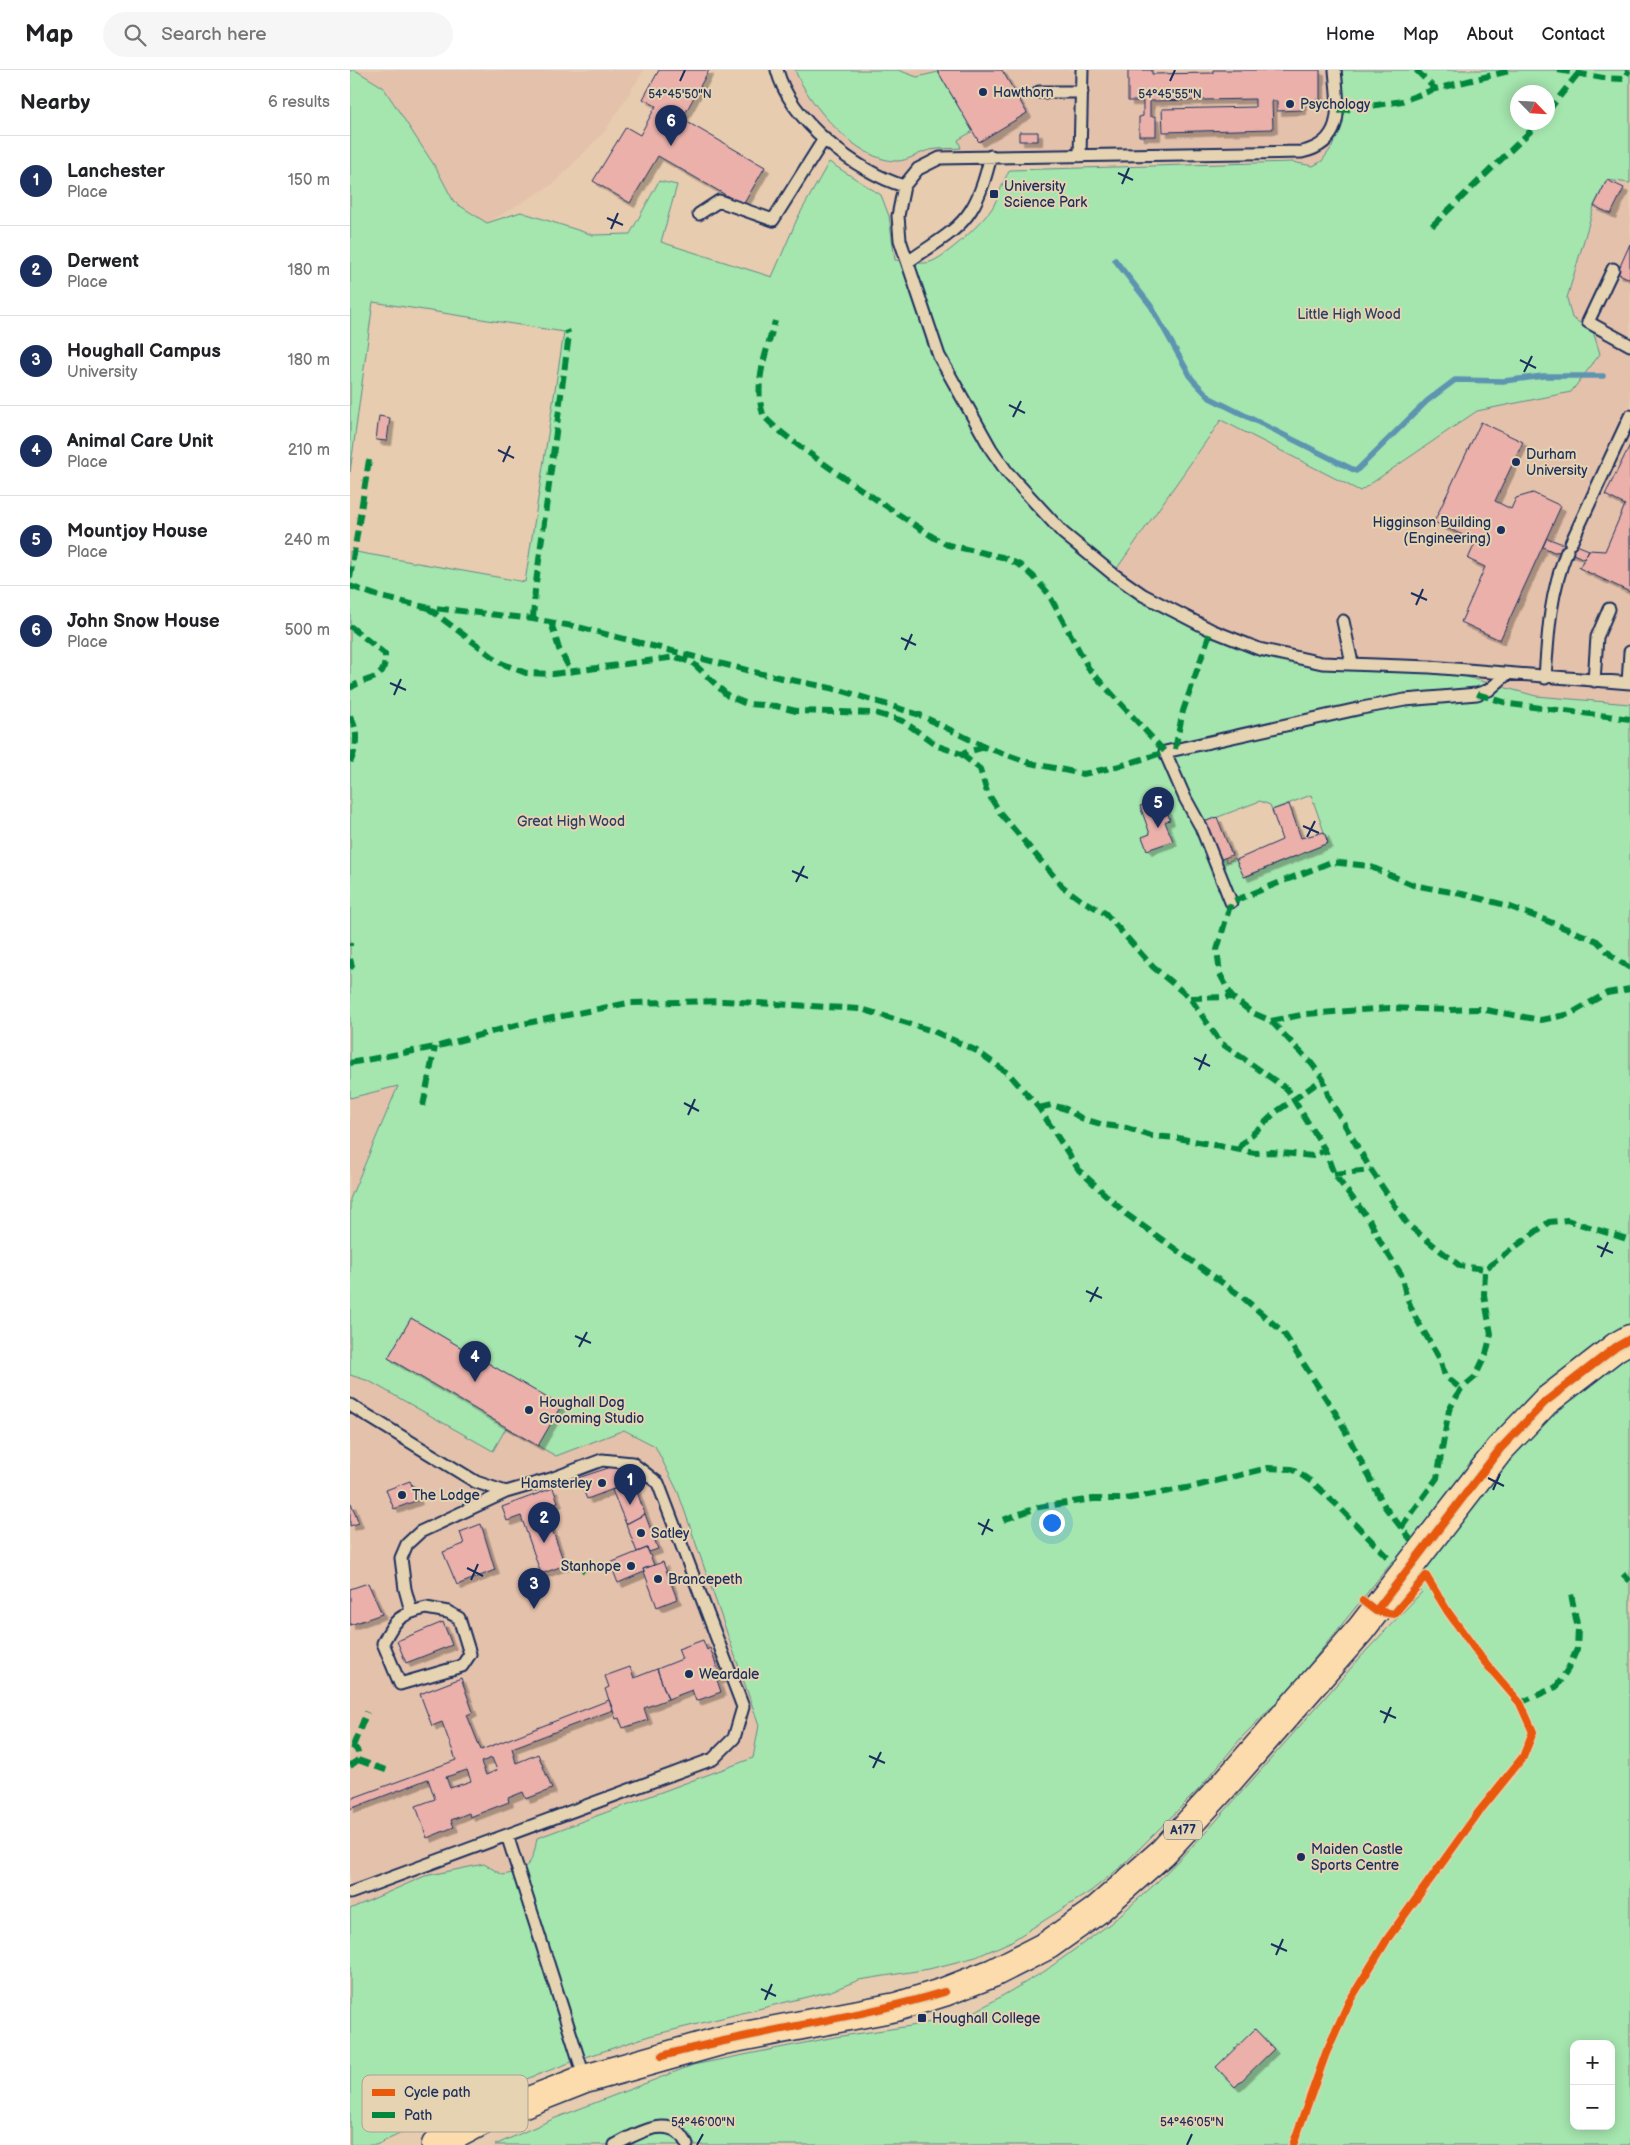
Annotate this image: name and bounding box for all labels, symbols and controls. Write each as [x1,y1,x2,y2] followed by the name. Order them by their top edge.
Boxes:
[103,12,453,57] search box
[25,20,73,49] text: Map
[121,21,149,49] icon: search
[161,23,267,46] text: Search here
[1326,24,1375,45] text: Home
[1403,24,1439,45] text: Map
[1467,24,1514,45] text: About
[1542,24,1605,45] text: Contact
[993,84,1054,101] place label: Hawthorn
[1510,85,1555,130] north arrow
[977,86,989,98] marker: Hawthorn
[648,87,712,102] text: 54°45'50"N
[1138,87,1202,102] text: 54°45'55"N
[20,90,90,115] text: Nearby
[268,93,330,112] text: 6 results
[1300,96,1371,113] place label: Psychology
[1284,98,1296,110] marker: Psychology
[655,105,687,146] pin: 6
[67,160,165,183] text: Lanchester
[33,171,39,190] text: 1
[288,171,330,190] text: 150 m
[1004,178,1087,211] place label: University Science Park
[67,183,108,202] text: Place
[988,188,1000,200] marker: University Science Park
[67,250,139,273] text: Derwent
[31,261,41,280] text: 2
[288,261,330,280] text: 180 m
[67,273,108,292] text: Place
[1297,306,1401,323] park label: Little High Wood
[67,340,221,363] text: Houghall Campus
[31,351,41,370] text: 3
[288,351,330,370] text: 180 m
[67,363,138,382] text: University
[67,430,213,453] text: Animal Care Unit
[31,441,41,460] text: 4
[288,441,330,460] text: 210 m
[1526,446,1588,479] place label: Durham University
[67,453,108,472] text: Place
[1510,456,1522,468] marker: Durham University
[1373,514,1491,547] place label: Higginson Building (Engineering)
[67,520,208,543] text: Mountjoy House
[1495,524,1507,536] marker: Higginson Building (Engineering)
[31,531,41,550] text: 5
[284,531,330,550] text: 240 m
[67,543,108,562] text: Place
[67,610,220,633] text: John Snow House
[31,621,41,640] text: 6
[284,621,330,640] text: 500 m
[67,633,108,652] text: Place
[1142,787,1174,828] pin: 5
[517,813,625,830] park label: Great High Wood
[459,1341,491,1382] pin: 4
[539,1394,644,1427] place label: Houghall Dog Grooming Studio
[523,1404,535,1416] marker: Houghall Dog Grooming Studio
[614,1464,646,1505] pin: 1
[521,1475,593,1492] place label: Hamsterley
[596,1477,608,1489] marker: Hamsterley
[412,1487,480,1504] place label: The Lodge
[396,1489,408,1501] marker: The Lodge
[528,1502,560,1543] pin: 2
[1039,1510,1065,1536] your location
[651,1525,690,1542] place label: Satley
[635,1527,647,1539] marker: Satley
[561,1558,621,1575] place label: Stanhope
[625,1560,637,1572] marker: Stanhope
[518,1568,550,1609] pin: 3
[668,1571,743,1588] place label: Brancepeth
[652,1573,664,1585] marker: Brancepeth
[699,1666,759,1683] place label: Weardale
[683,1668,695,1680] marker: Weardale
[1164,1820,1202,1840] road number: A177
[1311,1841,1403,1874] place label: Maiden Castle Sports Centre
[1295,1851,1307,1863] marker: Maiden Castle Sports Centre
[932,2010,1040,2027] place label: Houghall College
[916,2012,928,2024] marker: Houghall College
[1570,2040,1615,2130] map controls
[1570,2040,1615,2085] button: +
[362,2075,528,2132] legend
[404,2084,471,2101] text: Cycle path
[1570,2085,1615,2130] button: −
[404,2107,432,2124] text: Path
[671,2115,735,2130] text: 54°46'00"N
[1160,2115,1224,2130] text: 54°46'05"N

